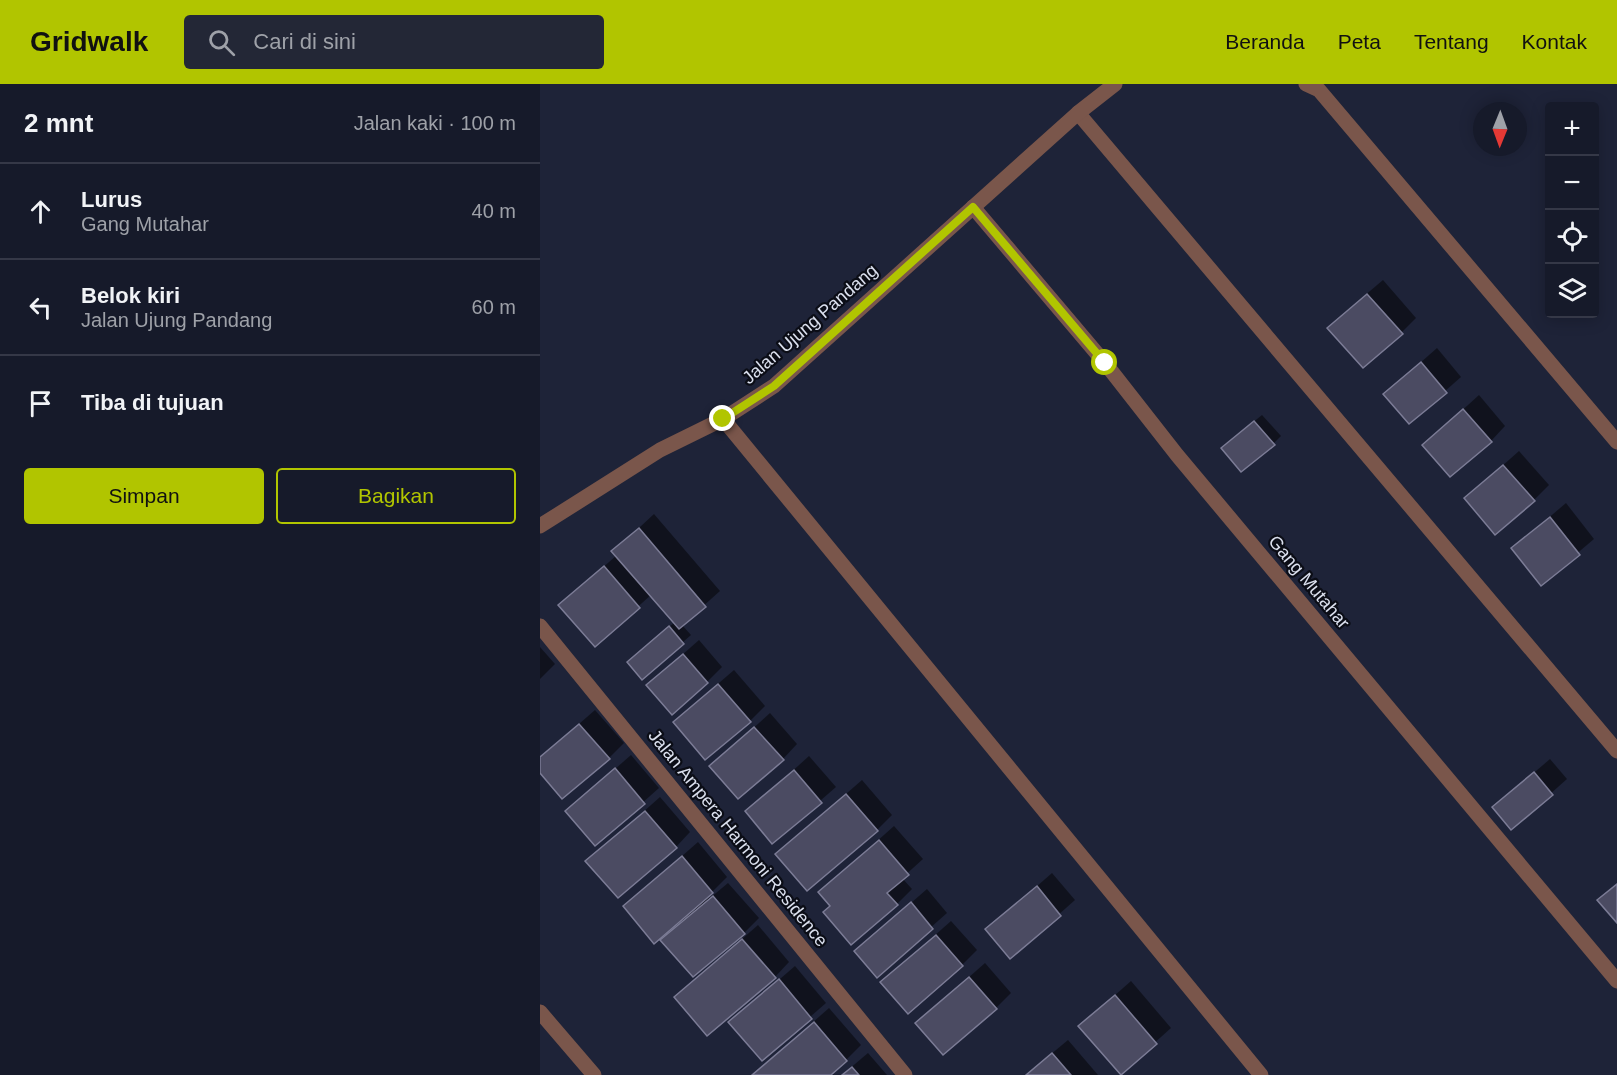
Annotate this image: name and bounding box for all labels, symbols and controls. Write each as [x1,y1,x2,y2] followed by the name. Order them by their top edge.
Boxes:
[184,15,604,69] search box
[30,26,148,57] text: Gridwalk
[205,26,238,59] icon: search
[253,29,356,54] text: Cari di sini
[1225,30,1305,53] text: Beranda
[1338,30,1381,53] text: Peta
[1414,30,1489,53] text: Tentang
[1522,30,1587,53] text: Kontak
[1473,102,1527,156] north arrow
[1545,102,1599,318] map controls
[1545,102,1599,156] button: +
[24,108,93,138] text: 2 mnt
[354,112,516,134] text: Jalan kaki · 100 m
[1545,156,1599,210] button: −
[81,187,142,212] text: Lurus
[24,195,57,228] icon: ahead
[472,200,516,222] text: 40 m
[1545,210,1599,264] button: locate
[81,213,209,235] text: Gang Mutahar
[738,260,882,388] street label: Jalan Ujung Pandang
[1545,264,1599,318] button: layers
[81,283,180,308] text: Belok kiri
[24,291,57,324] icon: left
[472,296,516,318] text: 60 m
[81,309,272,331] text: Jalan Ujung Pandang
[1091,349,1117,375] route start
[24,387,57,420] icon: arrive
[81,390,224,415] text: Tiba di tujuan
[709,405,735,431] route end
[24,468,264,524] button: Simpan
[276,468,516,524] button: Bagikan
[1264,531,1354,633] street label: Gang Mutahar
[644,726,832,950] street label: Jalan Ampera Harmoni Residence

